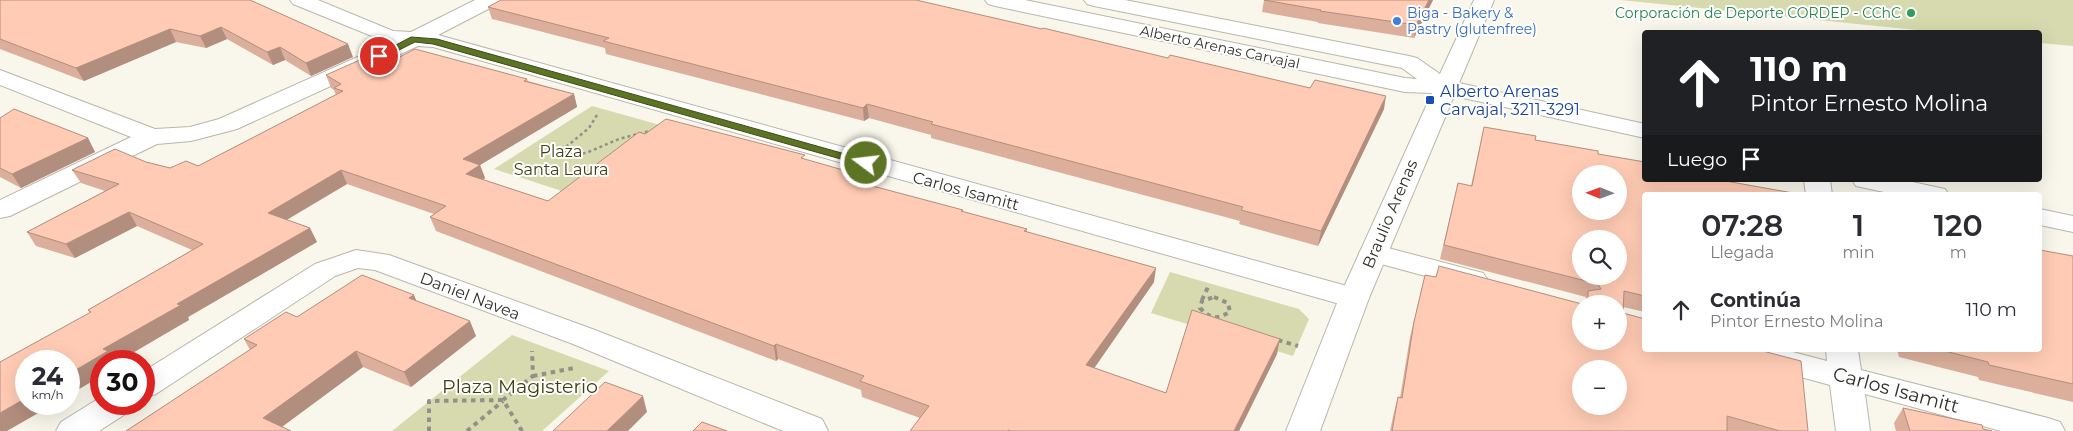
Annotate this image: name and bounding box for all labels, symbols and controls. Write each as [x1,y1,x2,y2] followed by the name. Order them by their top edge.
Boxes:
[1407,4,1537,38] place label: Biga - Bakery & Pastry (glutenfree)
[1615,4,1901,22] place label: Corporación de Deporte CORDEP - CChC
[1905,7,1917,19] marker: Corporación de Deporte CORDEP - CChC
[1391,15,1403,27] marker: Biga - Bakery & Pastry (glutenfree)
[1138,21,1302,73] street label: Alberto Arenas Carvajal
[358,35,400,77] pin
[365,42,393,70] icon: arrive
[1750,47,1848,90] text: 110 m
[1667,50,1732,115] icon: ahead
[1440,82,1580,119] place label: Alberto Arenas Carvajal, 3211-3291
[1750,90,1988,117] text: Pintor Ernesto Molina
[1424,94,1436,106] marker: Alberto Arenas Carvajal, 3211-3291
[839,136,891,188] position arrow
[514,142,608,179] park label: Plaza Santa Laura
[1737,145,1765,173] icon: arrive
[1667,148,1727,171] text: Luego
[1359,157,1422,271] street label: Braulio Arenas
[1572,165,1628,220] north arrow
[1572,165,1627,415] map controls
[911,168,1022,214] street label: Carlos Isamitt
[1701,207,1783,244] text: 07:28
[1853,207,1864,244] text: 1
[1934,207,1983,244] text: 120
[1572,230,1627,285] button: search
[1710,243,1774,262] text: Llegada
[1842,243,1875,262] text: min
[1950,243,1967,262] text: m
[417,268,523,324] street label: Daniel Navea
[1710,289,1801,312] text: Continúa
[1572,295,1627,350] button: +
[1667,296,1695,324] icon: ahead
[1966,298,2017,321] text: 110 m
[1710,312,1883,331] text: Pintor Ernesto Molina
[90,350,155,415] speed limit sign: 30
[1572,360,1627,415] button: −
[32,361,63,391] text: 24
[1830,362,1962,418] street label: Carlos Isamitt
[442,375,598,398] park label: Plaza Magisterio
[31,387,64,402] text: km/h

